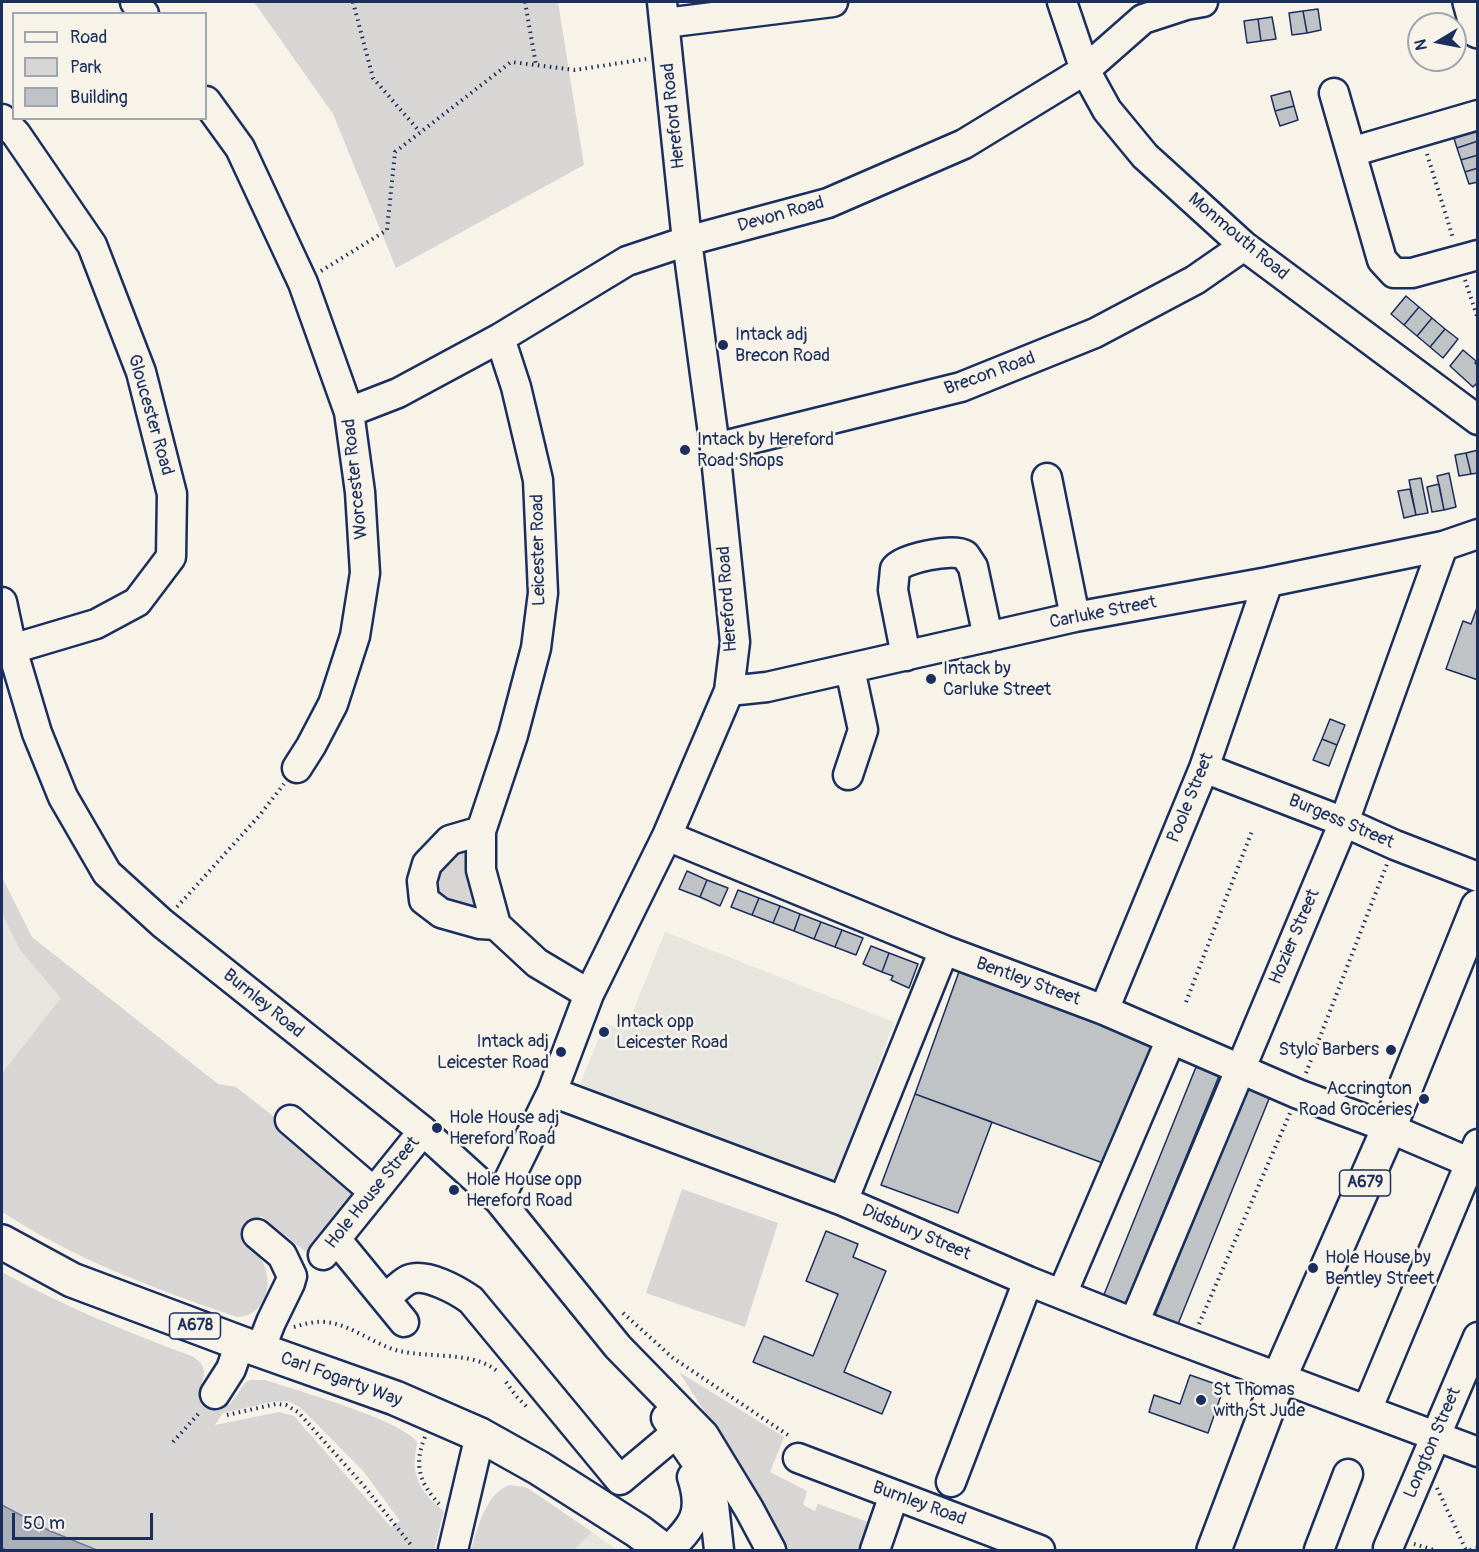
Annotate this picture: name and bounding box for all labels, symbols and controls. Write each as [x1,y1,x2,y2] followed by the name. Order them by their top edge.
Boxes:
[12,12,207,120] legend
[1407,12,1467,72] north arrow
[70,26,107,49] text: Road
[1410,38,1432,52] text: N
[70,56,102,79] text: Park
[658,62,690,170] street label: Hereford Road
[70,86,128,109] text: Building
[1183,189,1293,285] street label: Monmouth Road
[735,192,827,238] street label: Devon Road
[735,324,830,366] place label: Intack adj Brecon Road
[716,338,730,352] marker: Intack adj Brecon Road
[942,348,1038,400] street label: Brecon Road
[122,352,178,478] street label: Gloucester Road
[339,418,373,540] street label: Worcester Road
[697,429,834,472] place label: Intack by Hereford Road Shops
[678,443,692,457] marker: Intack by Hereford Road Shops
[527,494,551,606] street label: Leicester Road
[714,545,742,653] street label: Hereford Road
[1048,592,1158,634] street label: Carluke Street
[943,658,1051,700] place label: Intack by Carluke Street
[924,672,938,686] marker: Intack by Carluke Street
[1163,750,1219,846] street label: Poole Street
[1285,790,1397,854] street label: Burgess Street
[1265,886,1325,988] street label: Hozier Street
[973,953,1083,1011] street label: Bentley Street
[218,965,308,1043] street label: Burnley Road
[616,1011,728,1054] place label: Intack opp Leicester Road
[597,1025,611,1039] marker: Intack opp Leicester Road
[437,1031,549,1074] place label: Intack adj Leicester Road
[1279,1039,1379,1061] place label: Stylo Barbers
[1384,1043,1398,1057] marker: Stylo Barbers
[554,1045,568,1059] marker: Intack adj Leicester Road
[1299,1078,1412,1120] place label: Accrington Road Groceries
[1417,1092,1431,1106] marker: Accrington Road Groceries
[449,1107,559,1150] place label: Hole House adj Hereford Road
[430,1121,444,1135] marker: Hole House adj Hereford Road
[321,1133,425,1253] street label: Hole House Street
[466,1169,582,1212] place label: Hole House opp Hereford Road
[1340,1170,1390,1196] road number: A679
[447,1183,461,1197] marker: Hole House opp Hereford Road
[858,1200,974,1266] street label: Didsbury Street
[1325,1247,1435,1290] place label: Hole House by Bentley Street
[1306,1261,1320,1275] marker: Hole House by Bentley Street
[170,1313,220,1339] road number: A678
[277,1348,405,1412] street label: Carl Fogarty Way
[1213,1379,1305,1422] place label: St Thomas with St Jude
[1400,1384,1466,1502] street label: Longton Street
[1194,1393,1208,1407] marker: St Thomas with St Jude
[869,1477,969,1531] street label: Burnley Road
[15,1501,156,1539] scale bar
[23,1512,65,1535] text: 50 m

